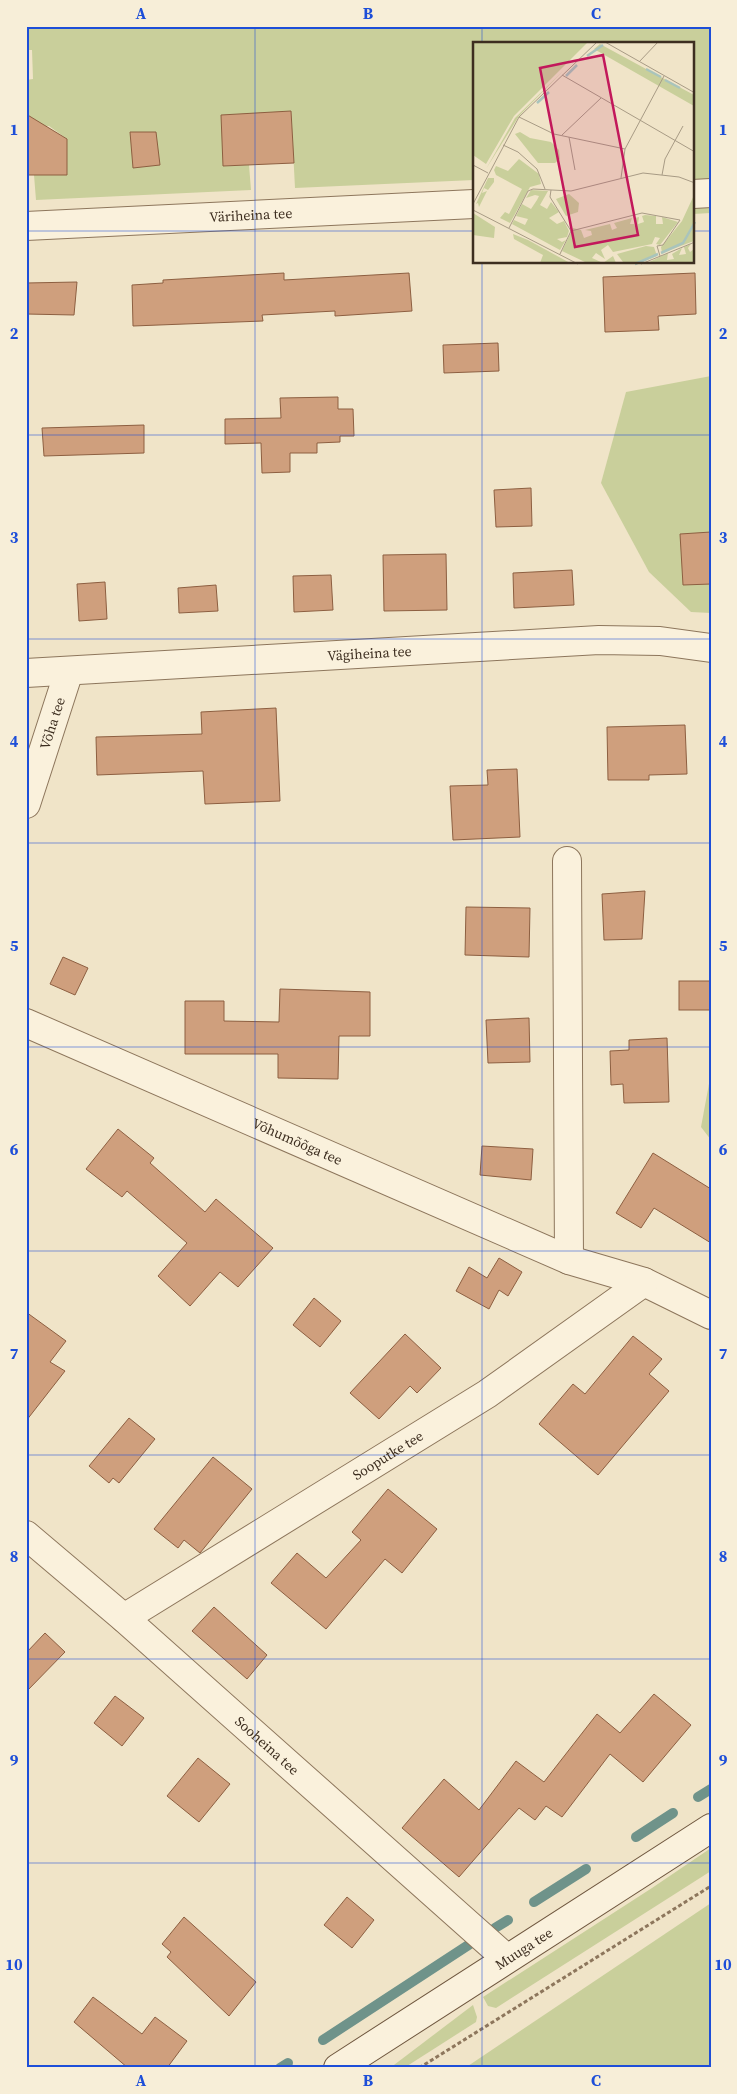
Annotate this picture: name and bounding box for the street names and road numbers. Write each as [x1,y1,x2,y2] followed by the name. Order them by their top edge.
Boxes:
[209,203,293,227] street label: Väriheina tee
[327,641,412,666] street label: Vägiheina tee
[34,695,70,752] street label: Võha tee
[249,1113,346,1170] street label: Võhumõõga tee
[349,1426,427,1485] street label: Sooputke tee
[231,1711,304,1779] street label: Sooheina tee
[491,1922,557,1974] street label: Muuga tee

